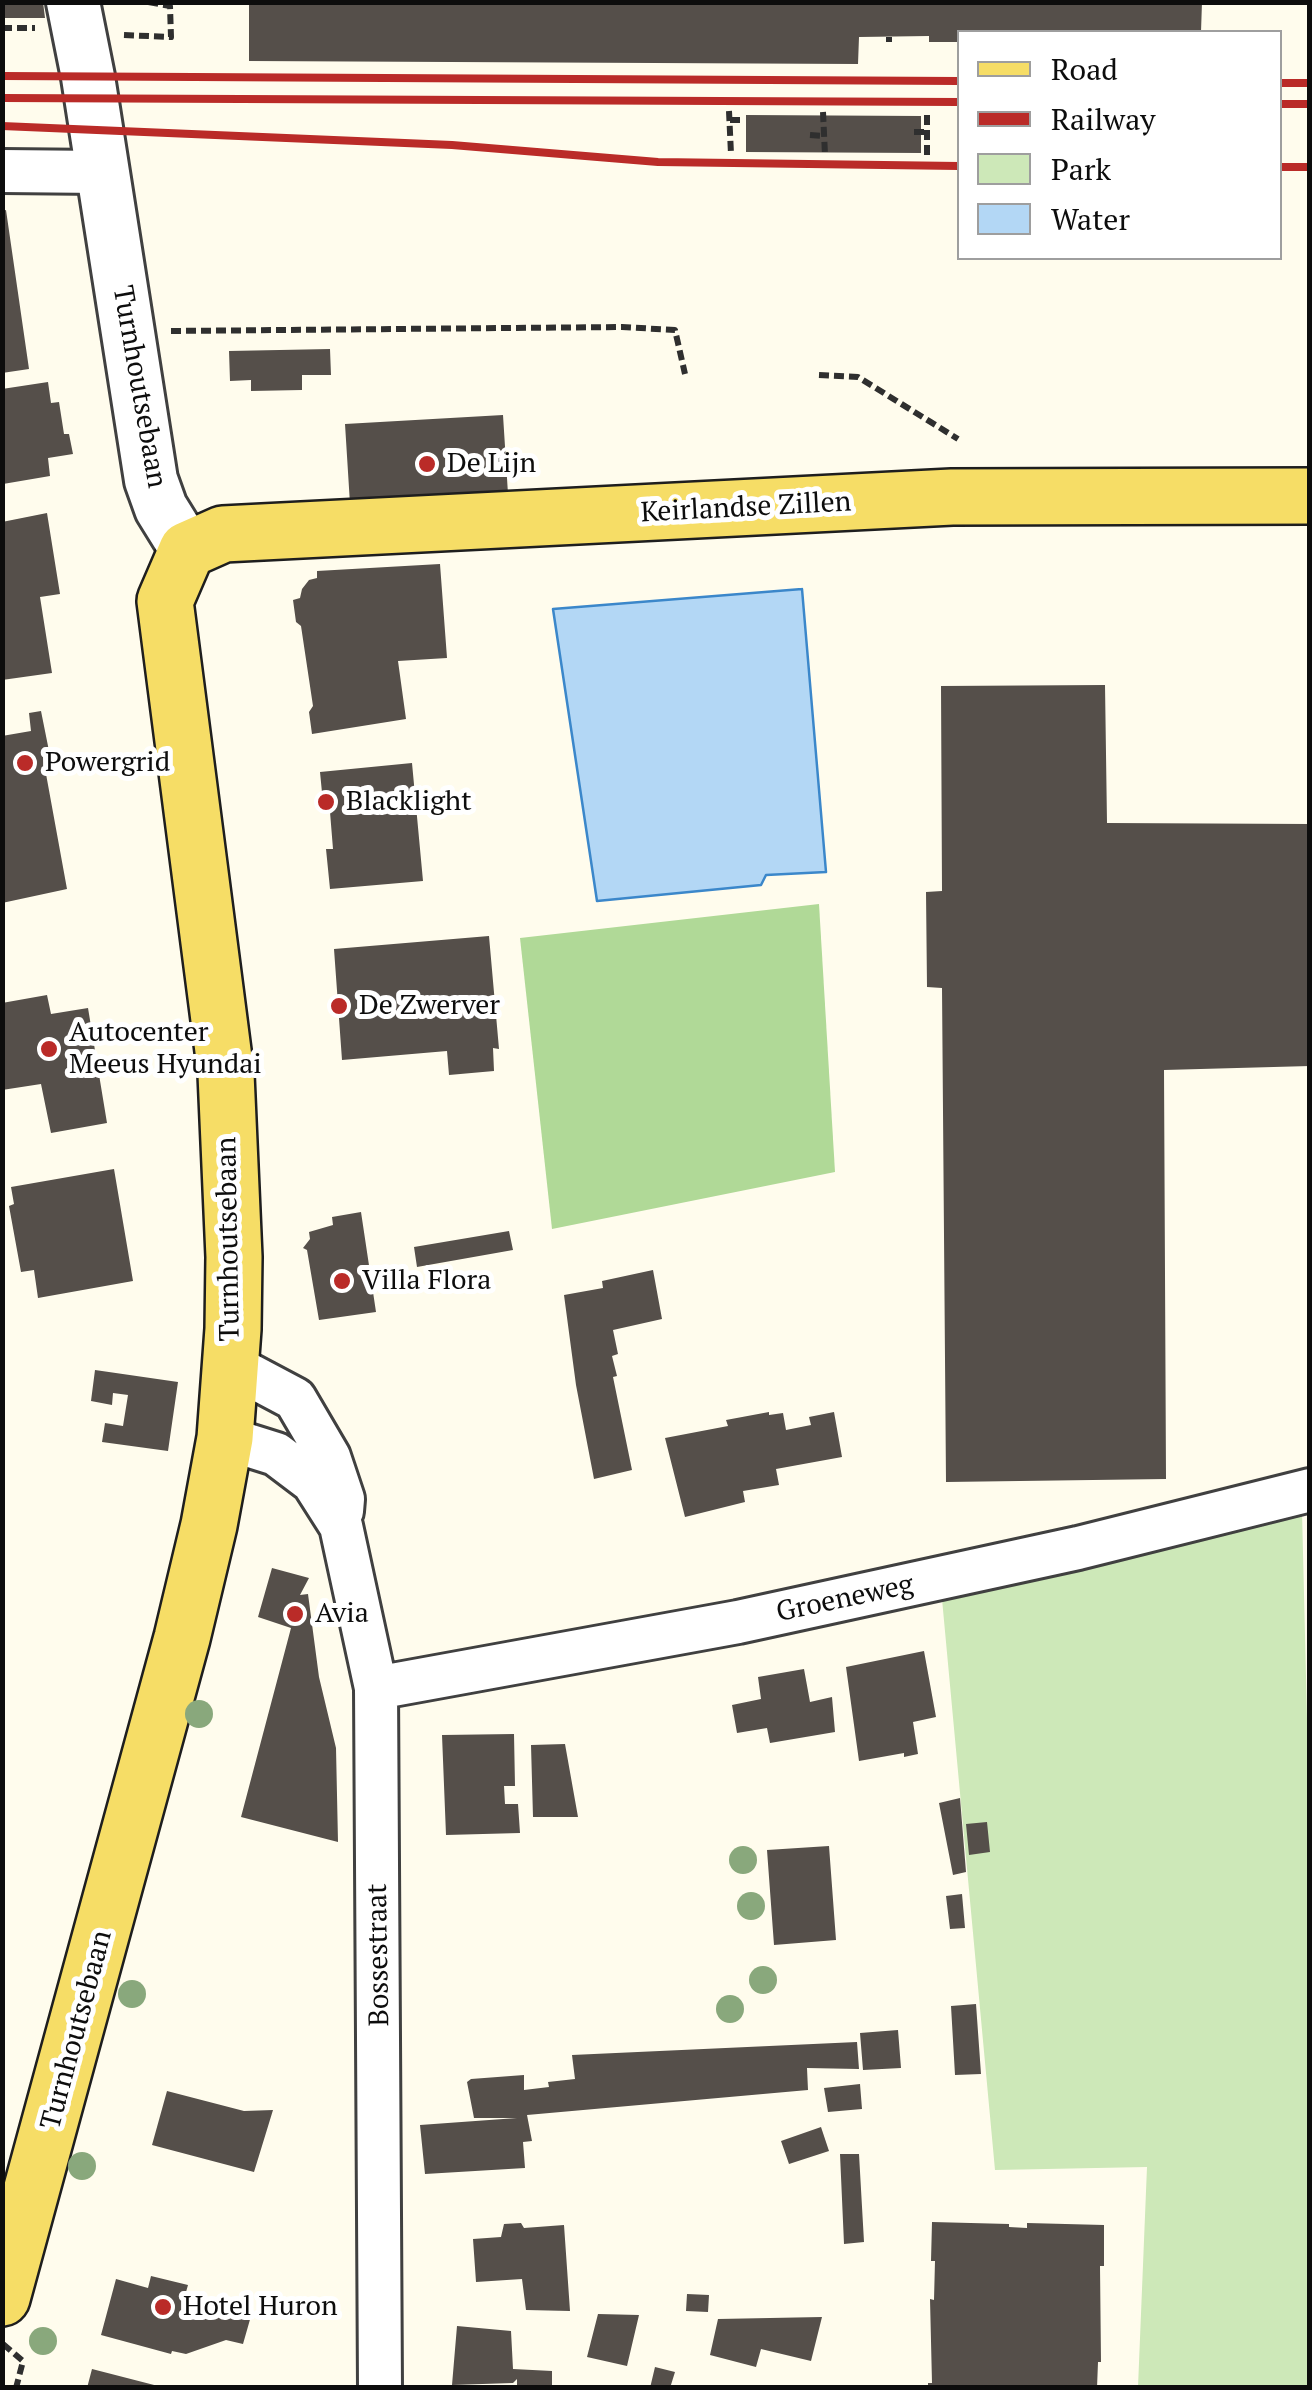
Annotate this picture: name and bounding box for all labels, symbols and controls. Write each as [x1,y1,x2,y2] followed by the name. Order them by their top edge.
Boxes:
[957,30,1282,260] legend
[1051,49,1118,89] text: Road
[1051,99,1155,139] text: Railway
[1051,149,1111,189] text: Park
[1051,199,1130,239] text: Water
[105,283,173,491] street label: Turnhoutsebaan
[447,447,536,481] place label: De Lijn
[416,453,438,475] marker: De Lijn
[640,486,852,530] street label: Keirlandse Zillen
[45,746,170,780] place label: Powergrid
[14,752,36,774] marker: Powergrid
[346,785,472,819] place label: Blacklight
[315,791,337,813] marker: Blacklight
[359,989,500,1023] place label: De Zwerver
[328,995,350,1017] marker: De Zwerver
[69,1016,262,1082] place label: Autocenter Meeus Hyundai
[38,1038,60,1060] marker: Autocenter Meeus Hyundai
[210,1136,248,1342] street label: Turnhoutsebaan
[362,1264,491,1298] place label: Villa Flora
[331,1270,353,1292] marker: Villa Flora
[773,1568,917,1630] street label: Groeneweg
[315,1597,369,1631] place label: Avia
[284,1603,306,1625] marker: Avia
[361,1883,397,2027] street label: Bossestraat
[34,1927,120,2133] street label: Turnhoutsebaan
[183,2290,338,2324] place label: Hotel Huron
[152,2296,174,2318] marker: Hotel Huron

